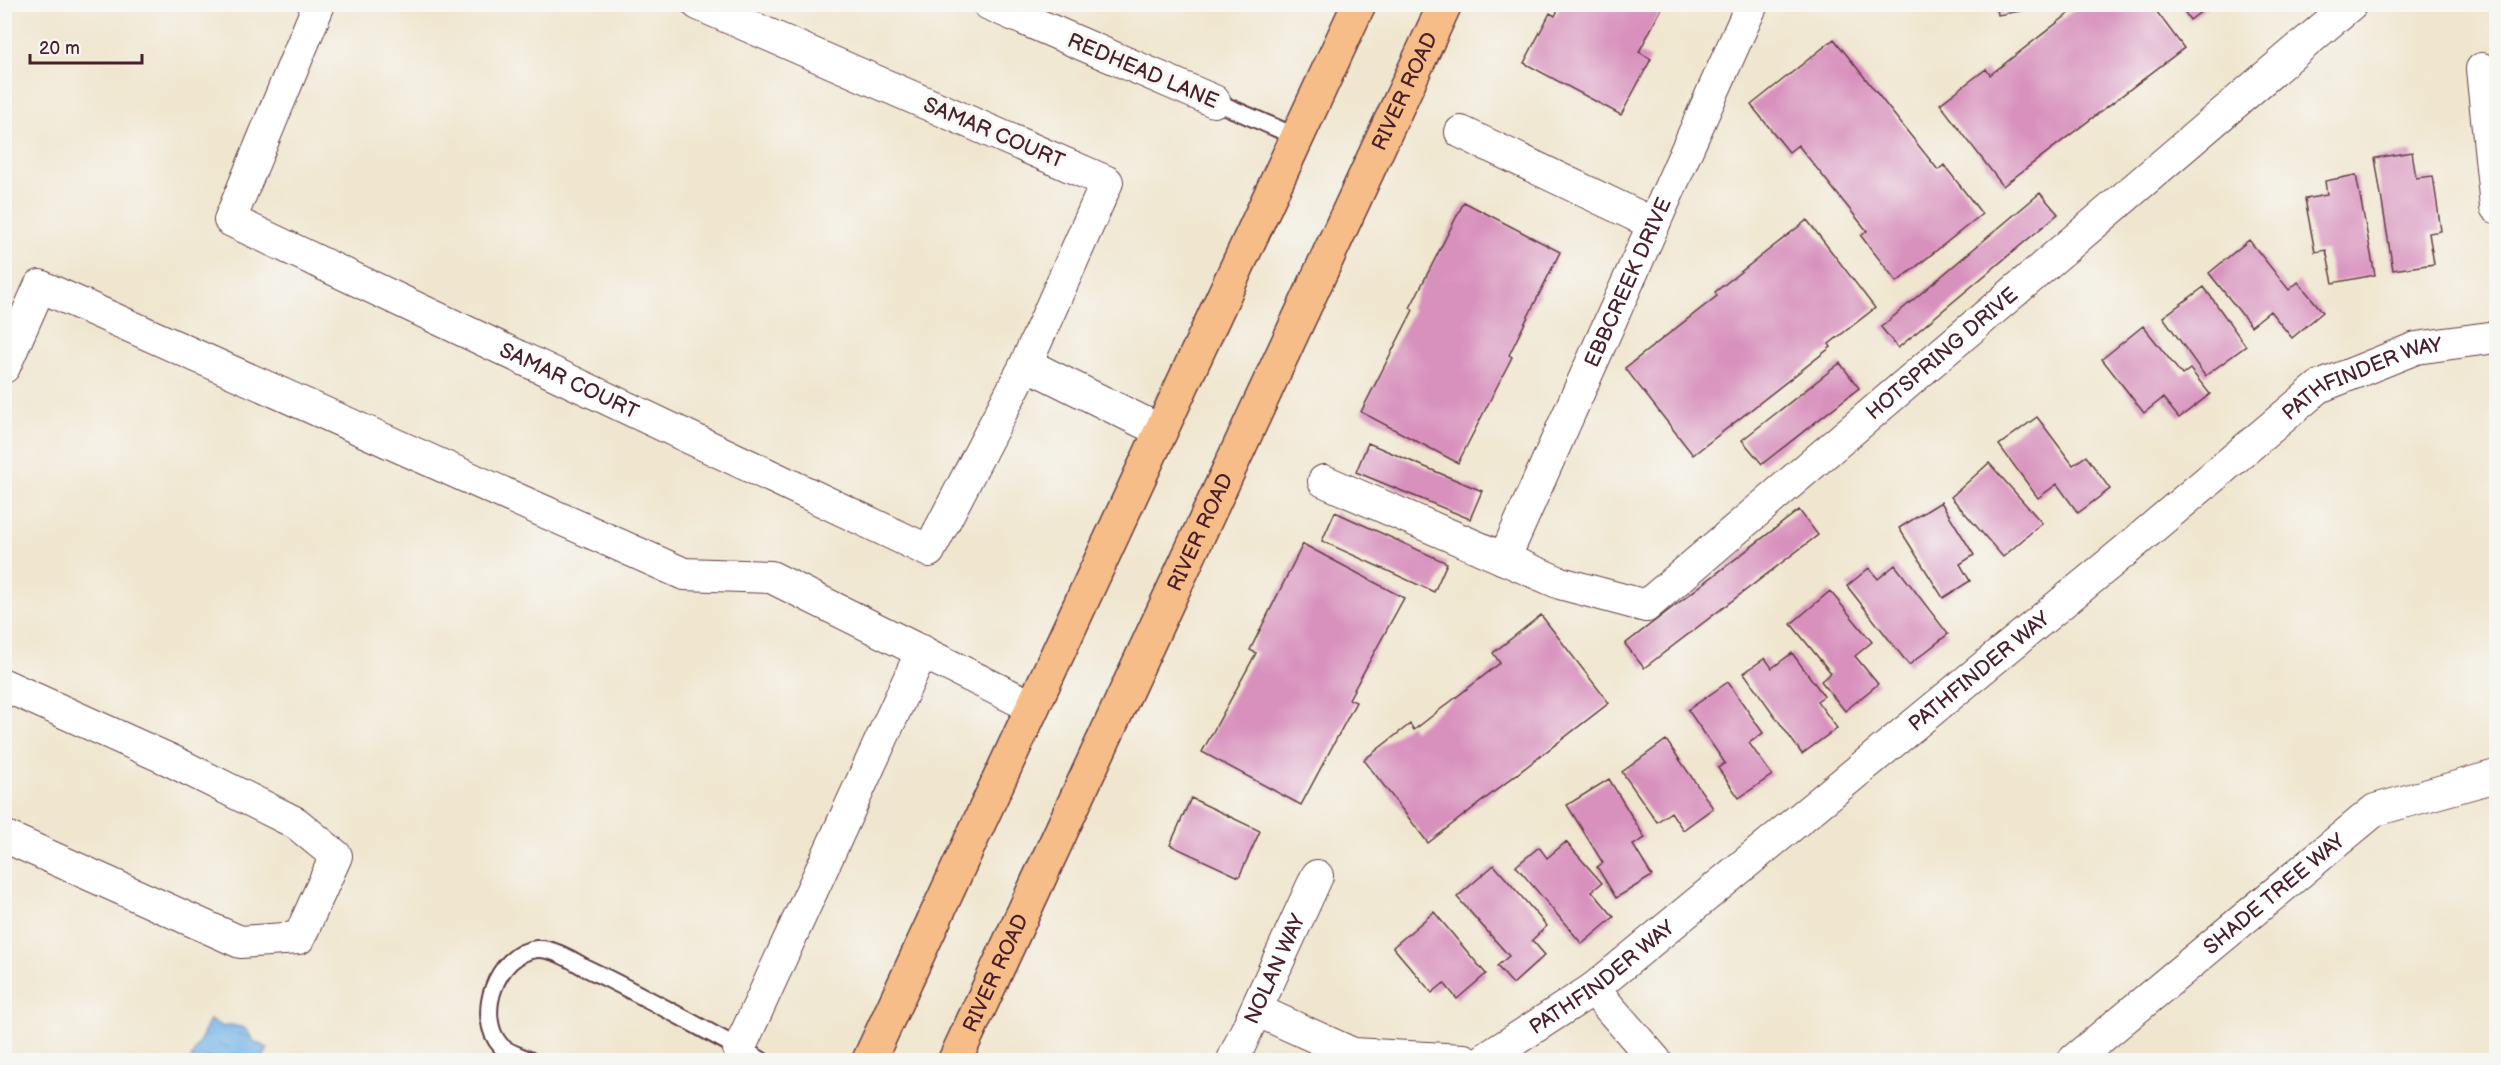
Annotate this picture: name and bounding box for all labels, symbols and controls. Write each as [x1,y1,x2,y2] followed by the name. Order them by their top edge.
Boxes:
[30,27,142,65] scale bar
[1064,28,1222,114] street label: REDHEAD LANE
[1366,28,1443,154] street label: RIVER ROAD
[39,38,80,59] text: 20 m
[920,92,1069,174] street label: SAMAR COURT
[1579,194,1676,371] street label: EBBCREEK DRIVE
[1861,282,2023,425] street label: HOTSPRING DRIVE
[2277,332,2444,425] street label: PATHFINDER WAY
[496,337,643,424] street label: SAMAR COURT
[1162,469,1238,595] street label: RIVER ROAD
[1903,606,2055,736] street label: PATHFINDER WAY
[2198,828,2350,960] street label: SHADE TREE WAY
[957,910,1034,1036] street label: RIVER ROAD
[1239,910,1311,1028] street label: NOLAN WAY
[1525,914,1680,1040] street label: PATHFINDER WAY

